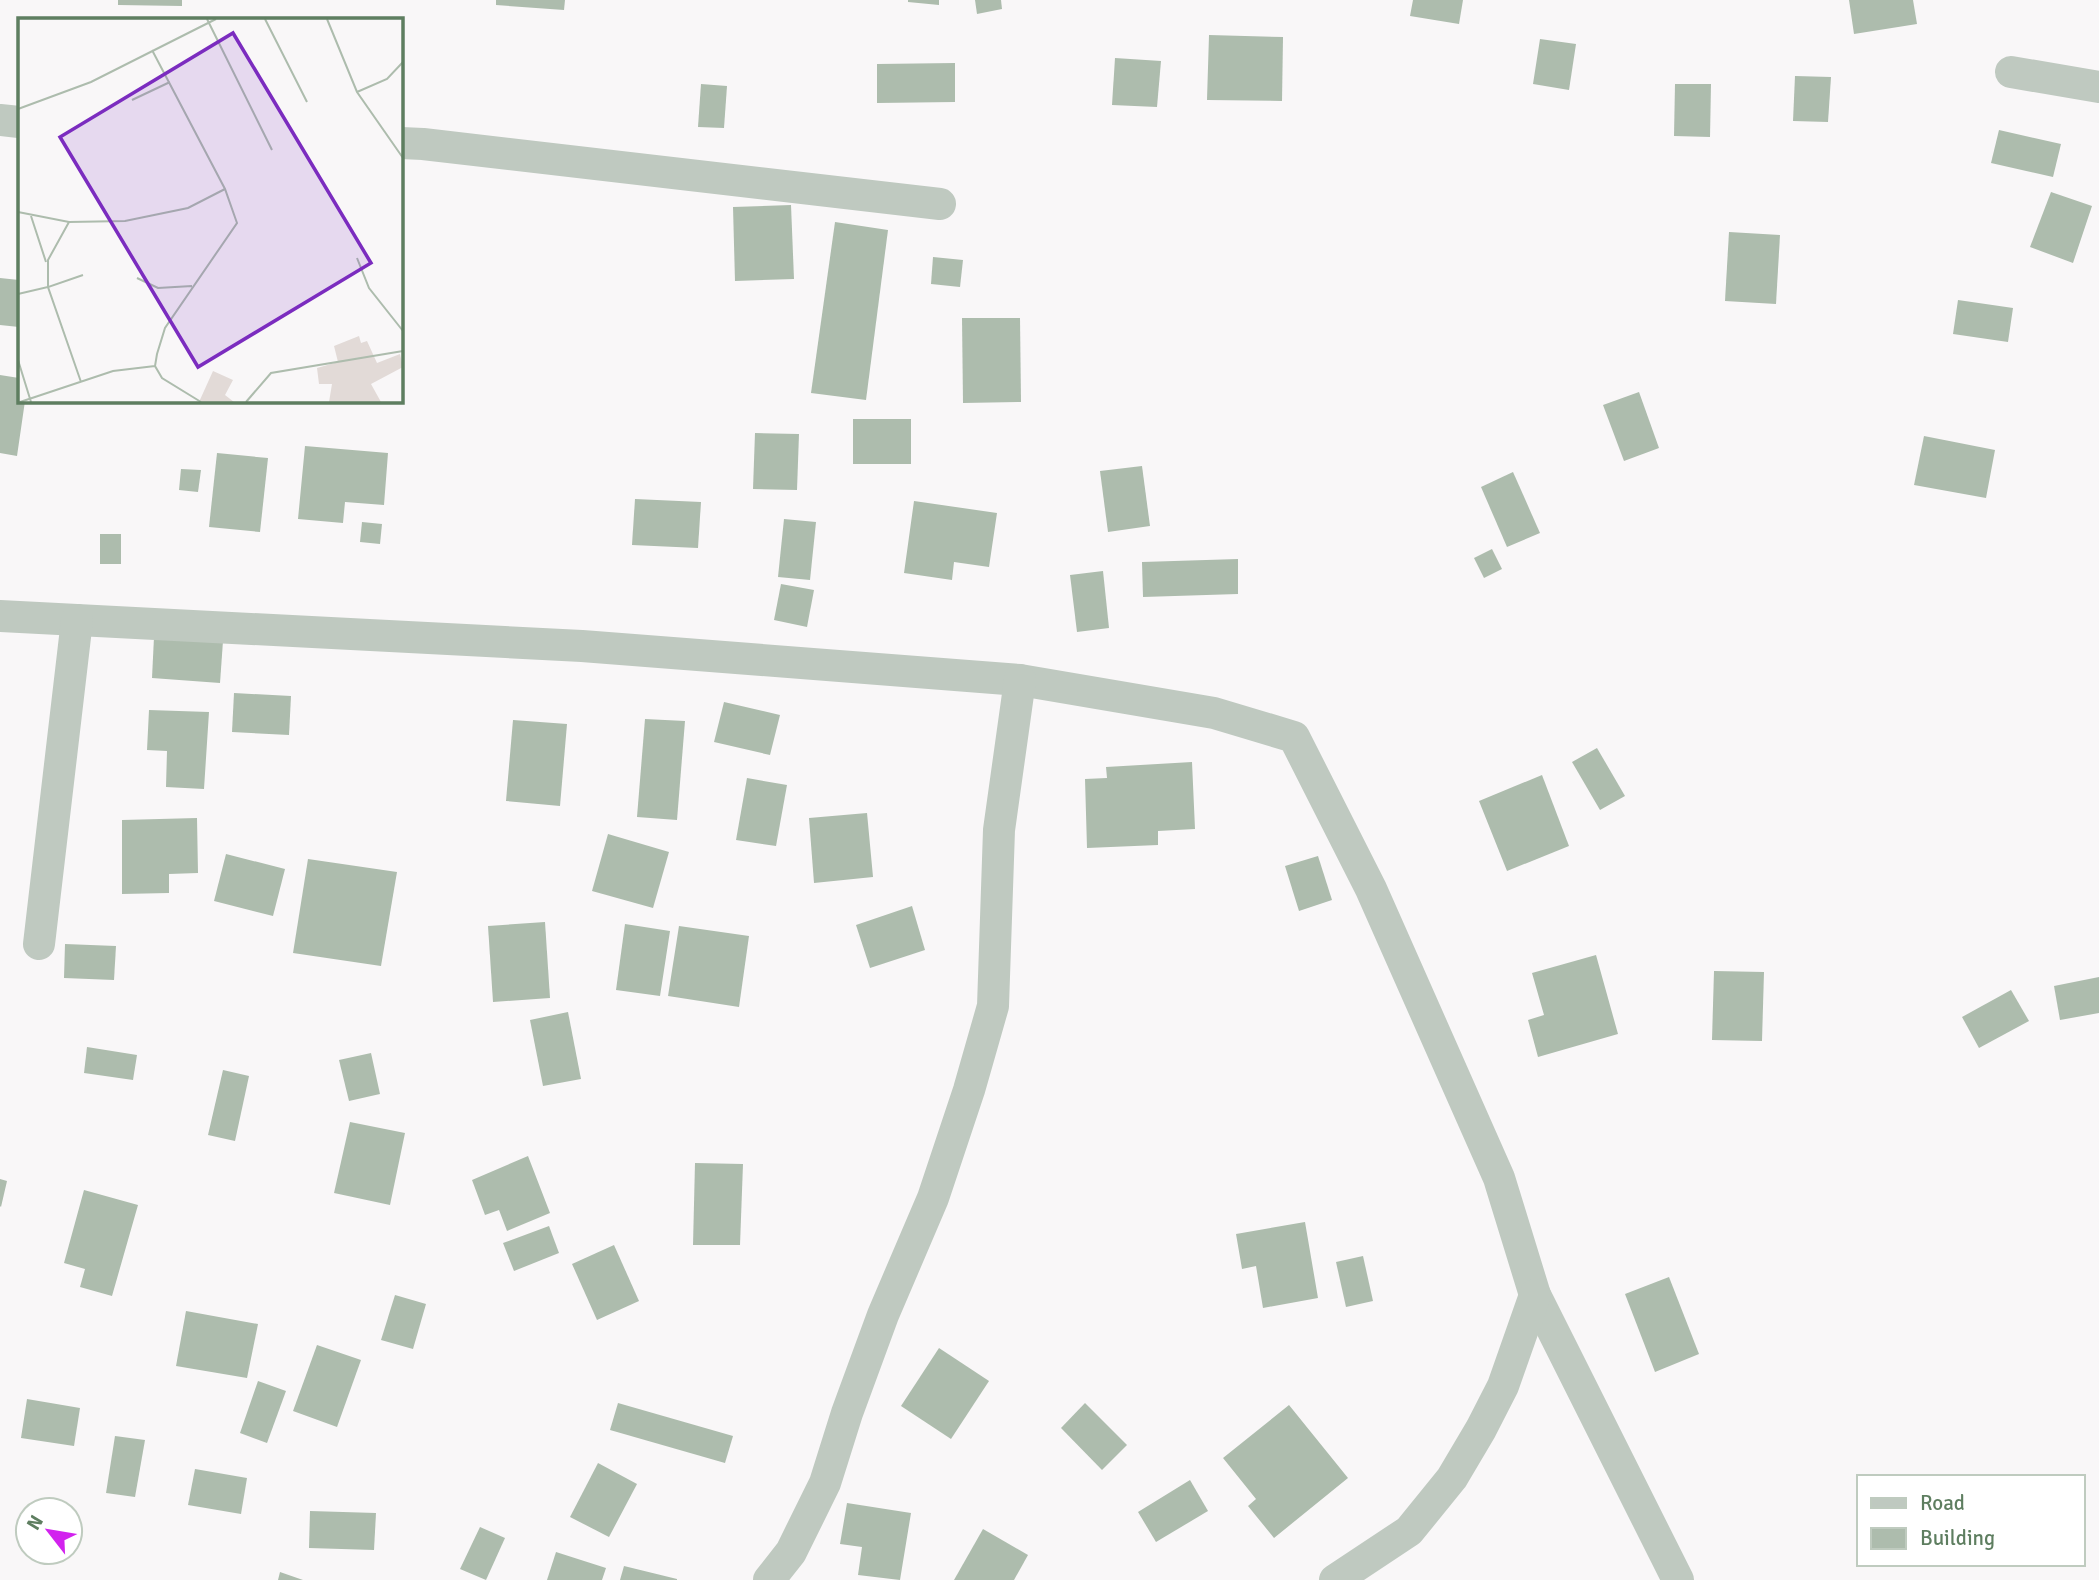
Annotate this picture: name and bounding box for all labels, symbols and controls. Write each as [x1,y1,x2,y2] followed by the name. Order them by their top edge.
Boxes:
[18,18,402,402] inset map
[1857,1475,2085,1566] legend
[1920,1490,1965,1516] text: Road
[14,1496,84,1566] north arrow
[22,1511,49,1535] text: N
[1920,1525,1995,1551] text: Building

